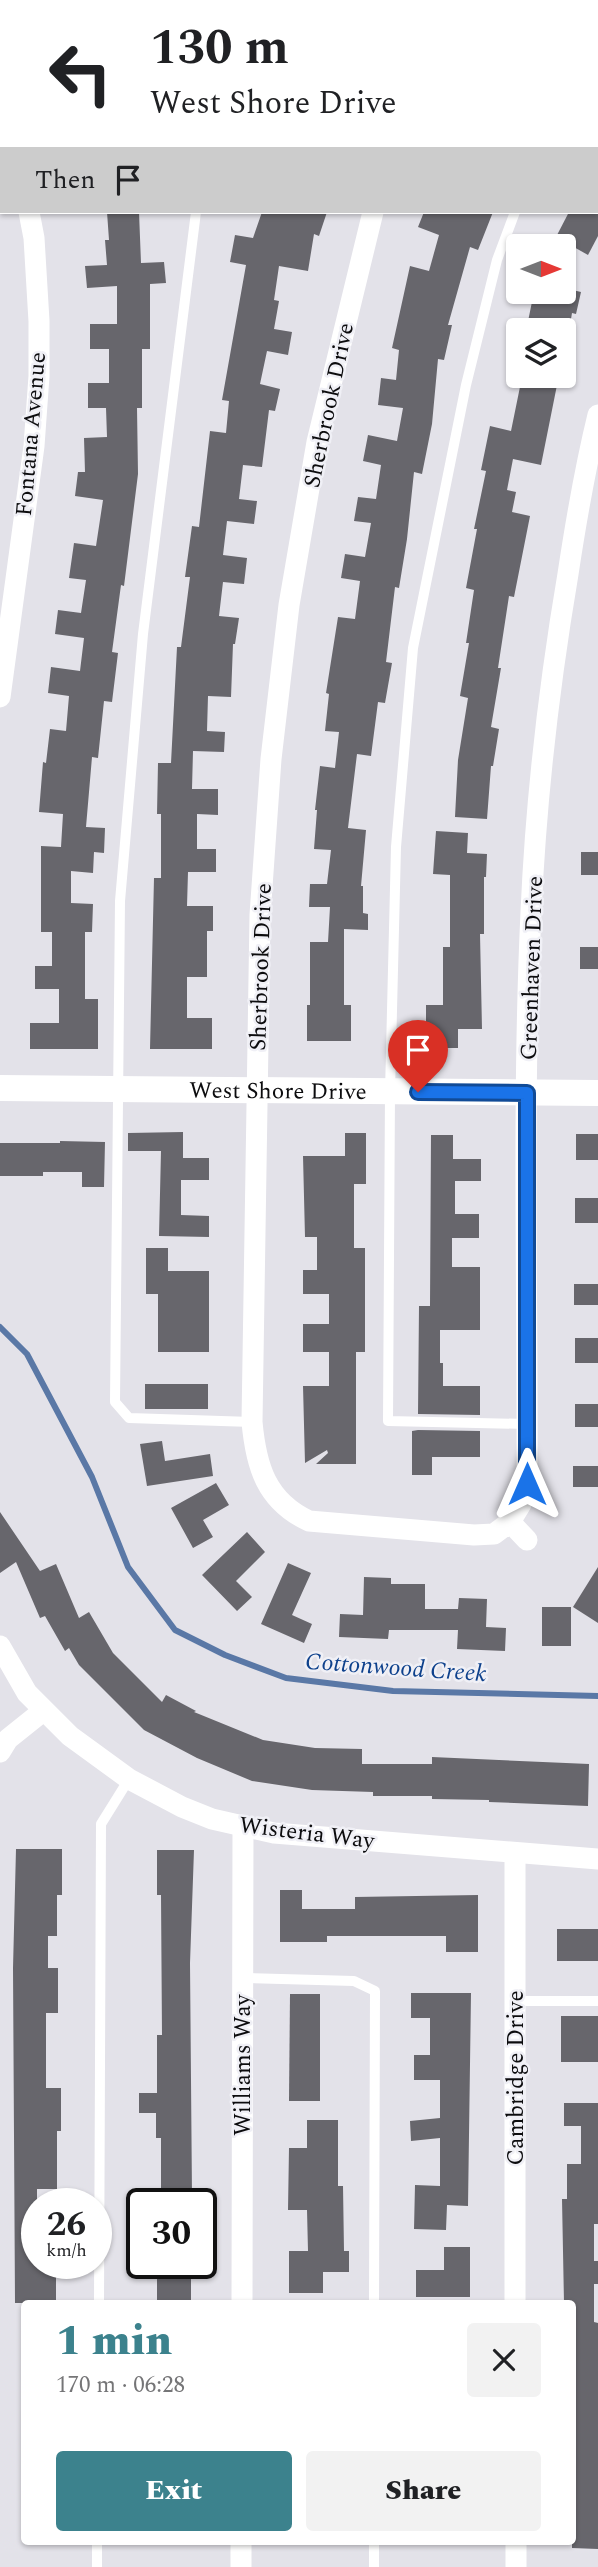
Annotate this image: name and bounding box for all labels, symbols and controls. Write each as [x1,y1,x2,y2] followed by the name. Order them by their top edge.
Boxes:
[150,11,289,86] text: 130 m
[35,28,126,119] icon: left
[150,79,397,128] text: West Shore Drive
[35,160,95,200] text: Then
[109,161,147,199] icon: arrive
[506,234,576,304] north arrow
[506,234,576,388] map controls
[506,318,576,388] button: layers
[295,320,364,491] street label: Sherbrook Drive
[7,351,56,518] street label: Fontana Avenue
[512,875,553,1061] street label: Greenhaven Drive
[241,883,282,1051] street label: Sherbrook Drive
[388,1020,448,1092] pin
[399,1031,437,1069] icon: arrive
[189,1074,367,1110] street label: West Shore Drive
[490,1447,564,1521] position arrow
[304,1644,488,1692] water label: Cottonwood Creek
[237,1808,377,1859] street label: Wisteria Way
[499,1990,534,2166] street label: Cambridge Drive
[226,1993,261,2136] street label: Williams Way
[126,2188,217,2279] speed limit sign: 30
[47,2198,86,2251] text: 26
[46,2237,87,2264] text: km/h
[56,2310,172,2373] text: 1 min
[467,2323,541,2397] button: close
[56,2368,185,2403] text: 170 m · 06:28
[56,2451,292,2531] button: Exit
[306,2451,541,2531] button: Share

